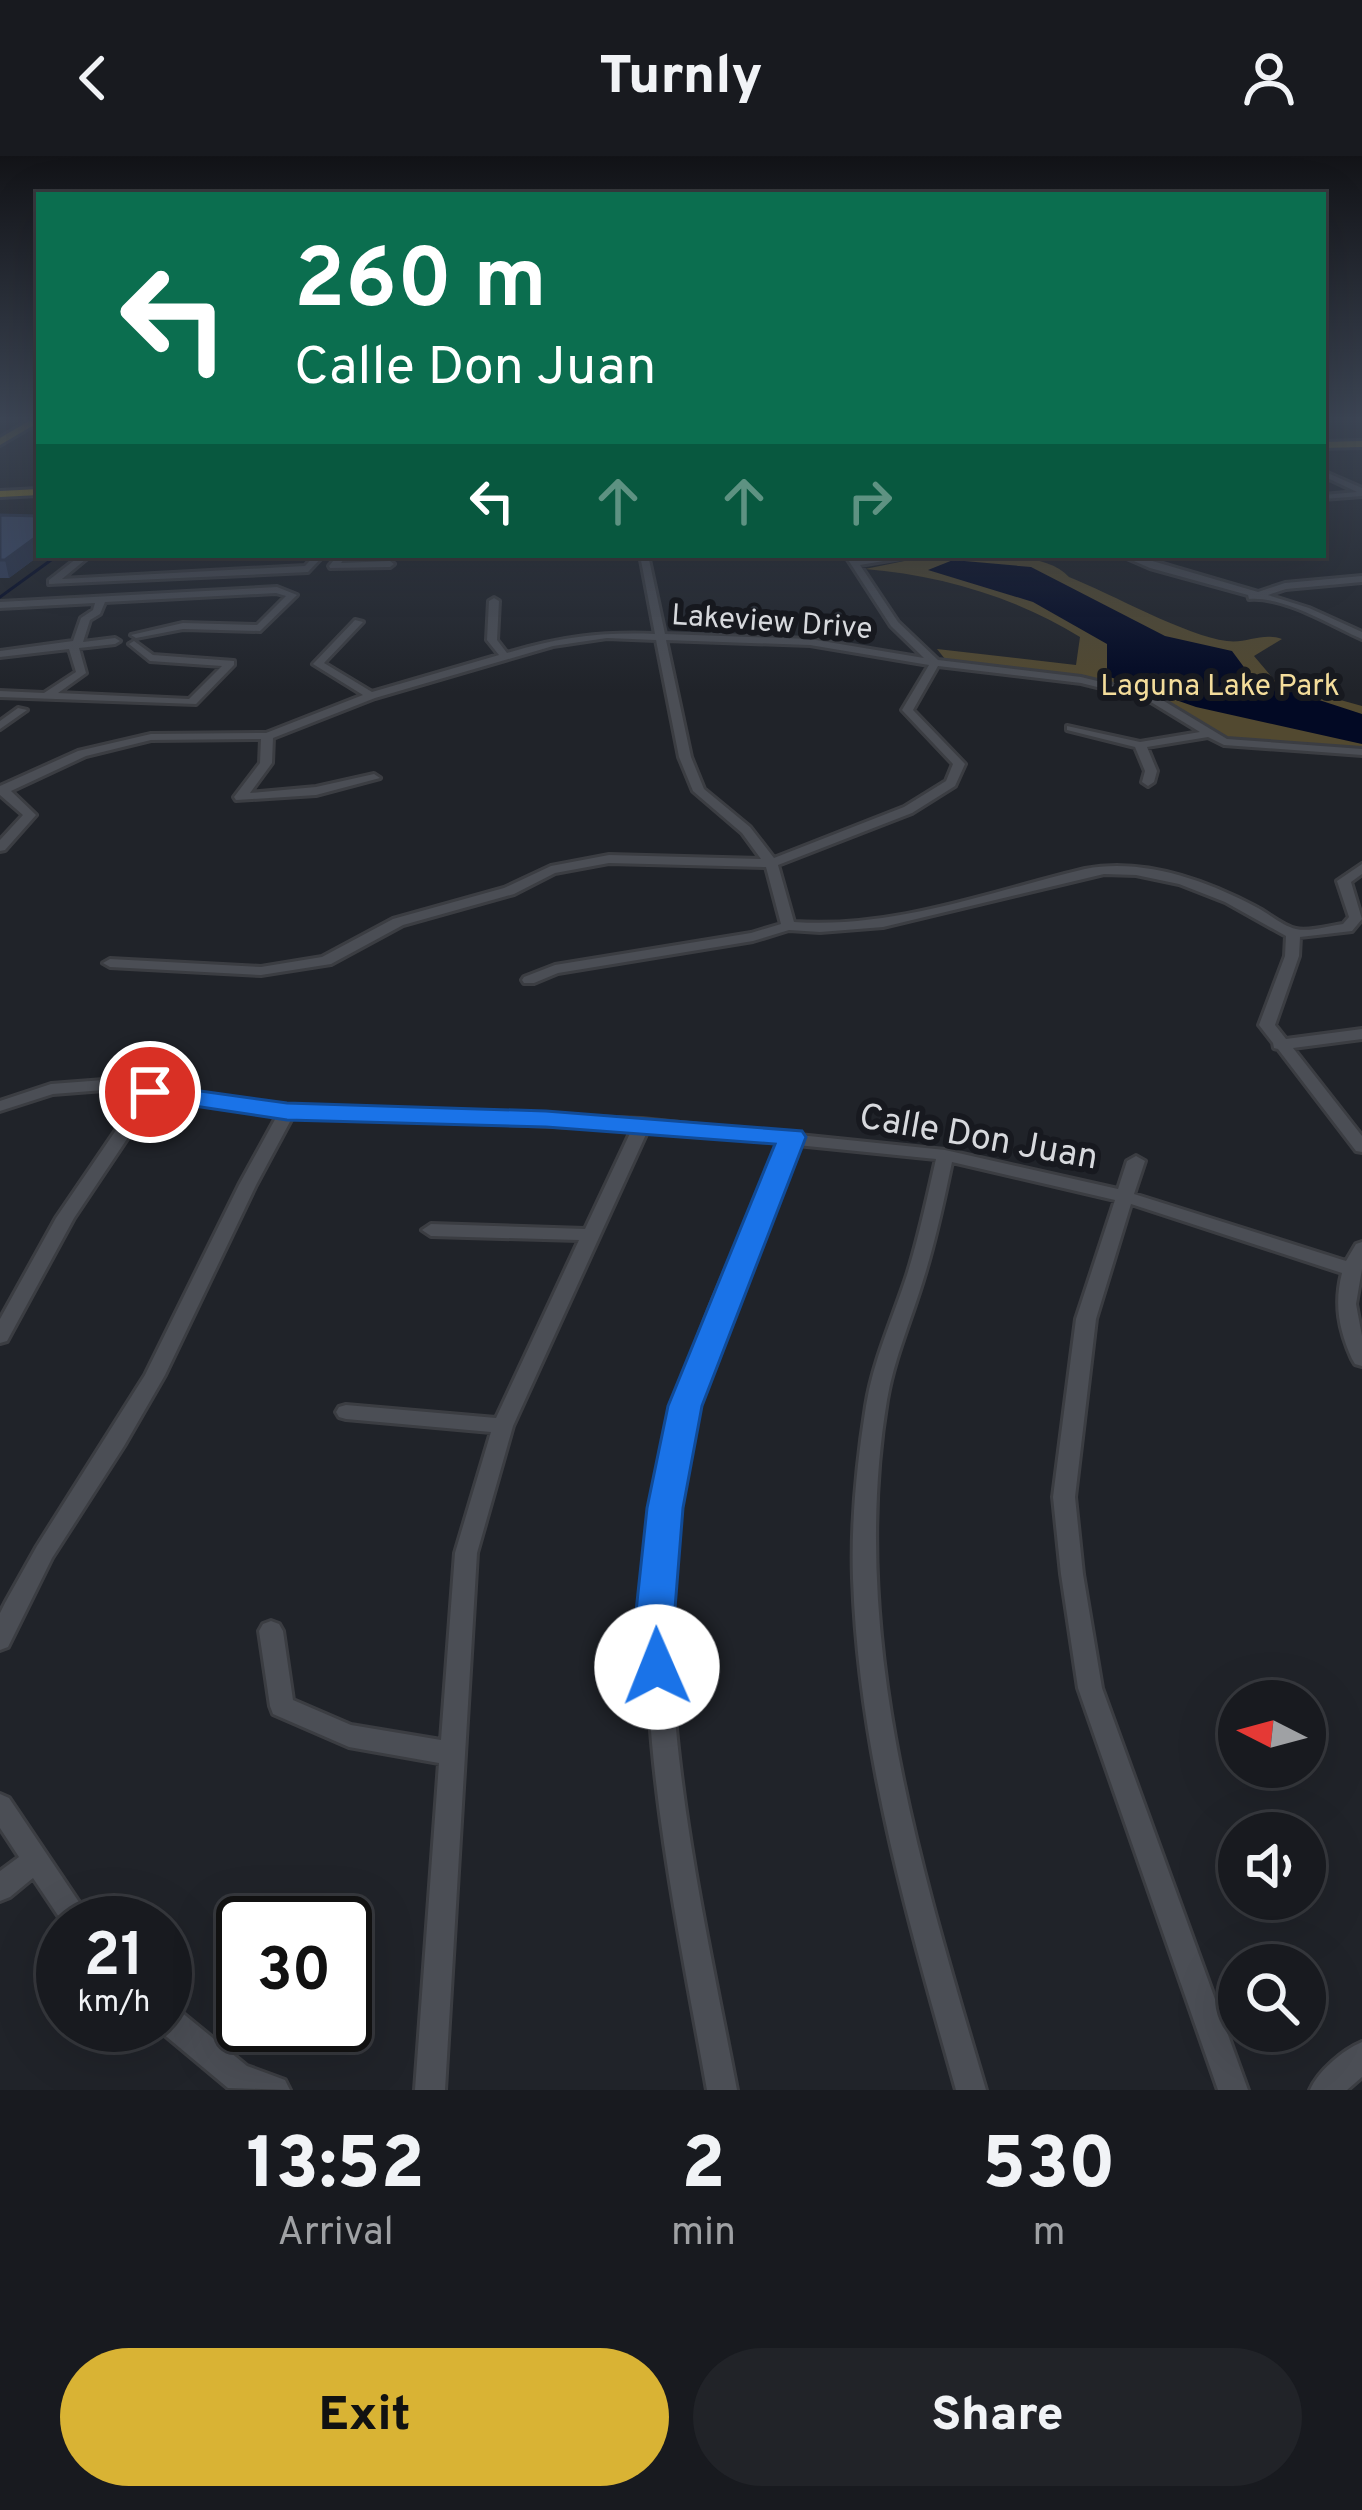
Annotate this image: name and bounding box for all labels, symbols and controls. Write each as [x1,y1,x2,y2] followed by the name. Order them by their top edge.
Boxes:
[599,44,763,113] text: Turnly
[60,45,126,111] icon: back
[1236,45,1302,111] icon: person
[294,231,547,337] text: 260 m
[96,240,252,396] icon: left
[294,335,656,404] text: Calle Don Juan
[459,468,525,534] icon: left
[585,468,651,534] icon: ahead
[711,468,777,534] icon: ahead
[837,468,903,534] icon: right
[670,598,874,649] street label: Lakeview Drive
[1100,669,1340,706] park label: Laguna Lake Park
[99,1041,201,1143] pin
[117,1059,183,1125] icon: arrive
[855,1095,1101,1183] street label: Calle Don Juan
[594,1604,720,1730] position arrow
[1218,1680,1326,1788] north arrow
[1218,1680,1326,2052] map controls
[1218,1812,1326,1920] button: sound
[216,1896,372,2052] speed limit sign: 30
[84,1921,144,1997] text: 21
[1218,1944,1326,2052] button: search
[78,1985,150,2022] text: km/h
[246,2122,425,2214] text: 13:52
[682,2122,726,2214] text: 2
[982,2122,1116,2214] text: 530
[277,2210,394,2259] text: Arrival
[671,2210,736,2259] text: min
[1032,2210,1066,2259] text: m
[60,2348,669,2486] button: Exit
[693,2348,1302,2486] button: Share

